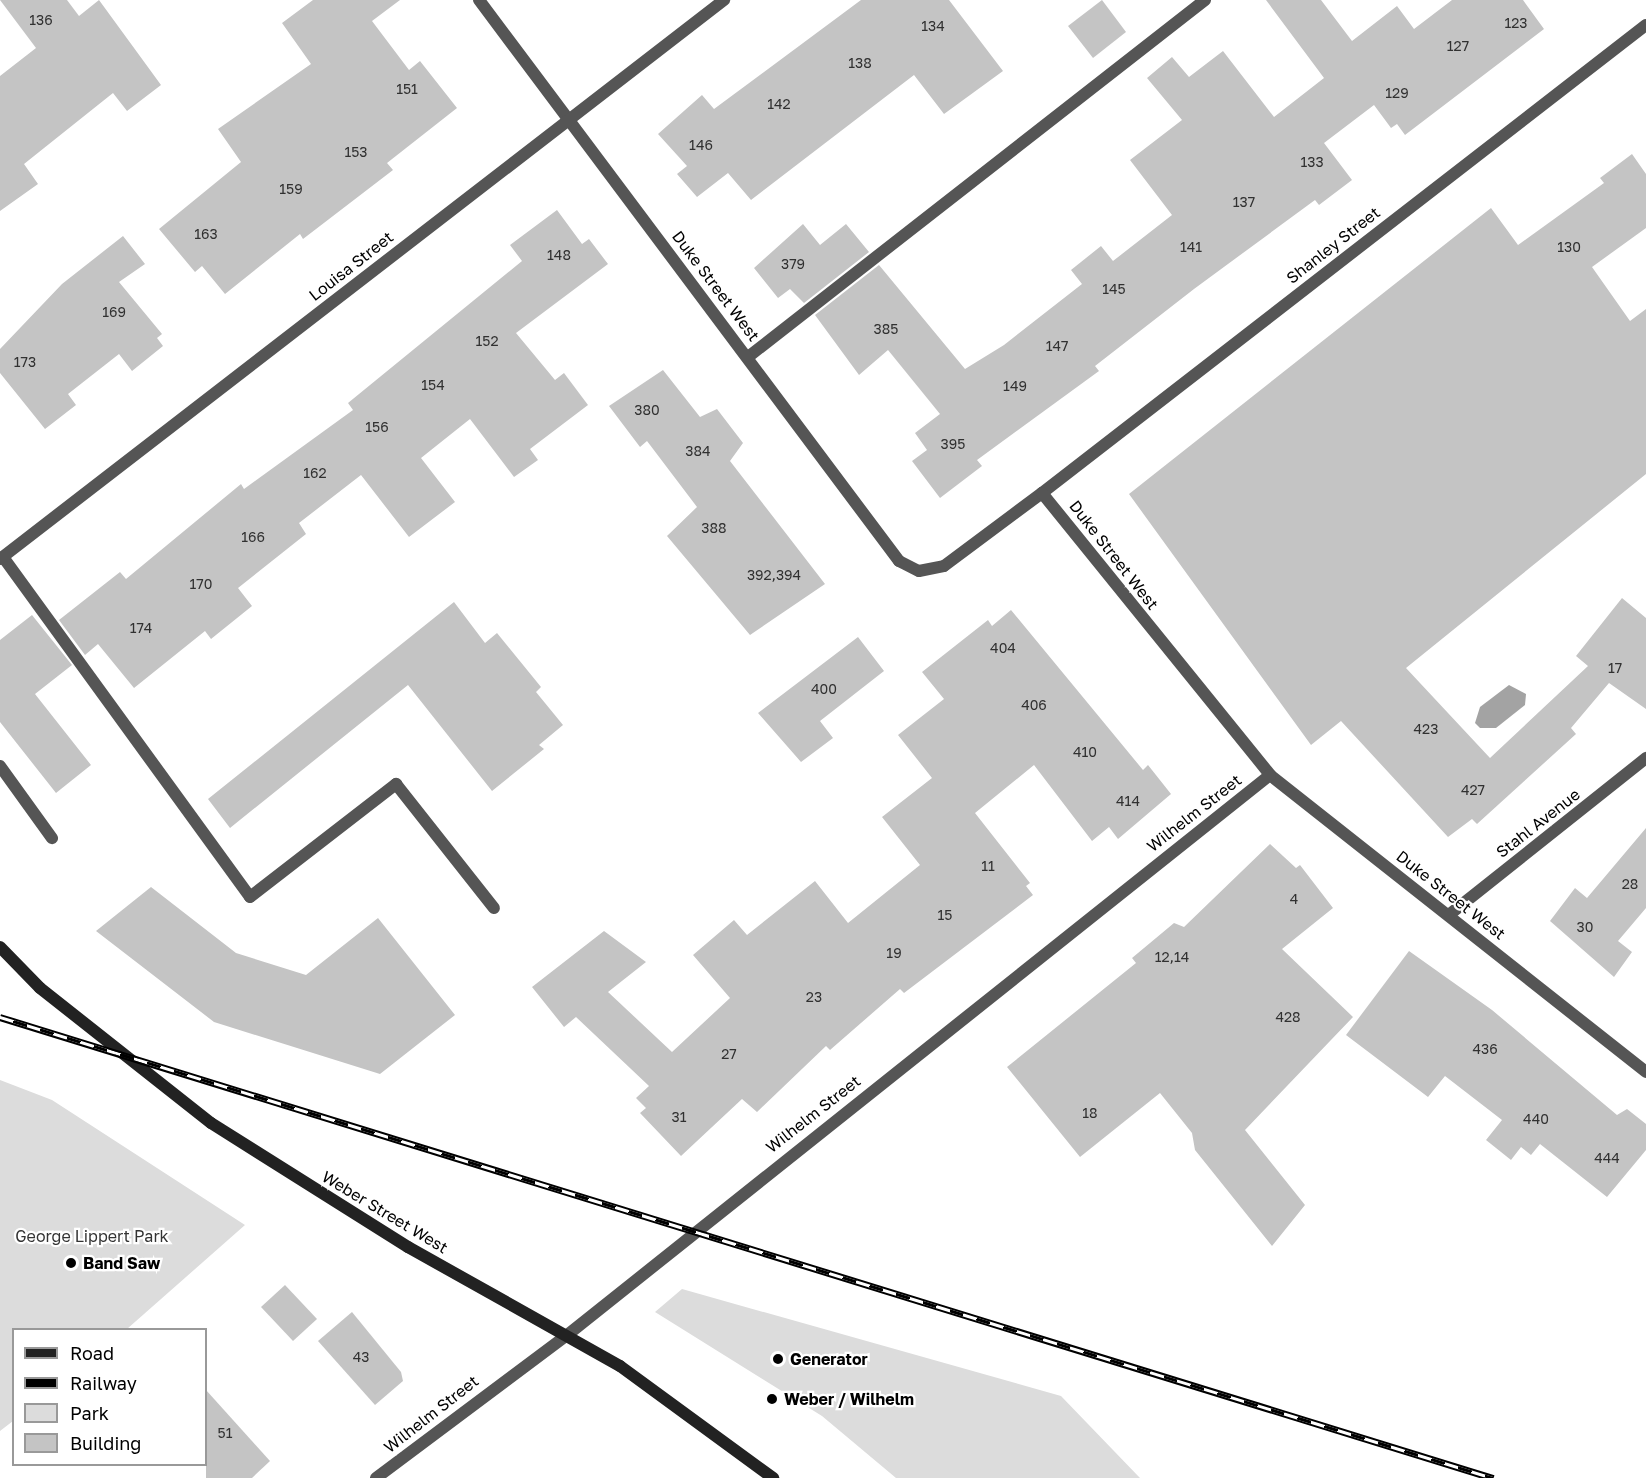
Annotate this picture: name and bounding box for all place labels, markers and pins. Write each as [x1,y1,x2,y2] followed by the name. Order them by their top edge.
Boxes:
[83,1253,160,1273] place label: Band Saw
[64,1256,78,1270] marker: Band Saw
[790,1349,868,1369] place label: Generator
[771,1352,785,1366] marker: Generator
[784,1389,914,1409] place label: Weber / Wilhelm
[765,1392,779,1406] marker: Weber / Wilhelm

